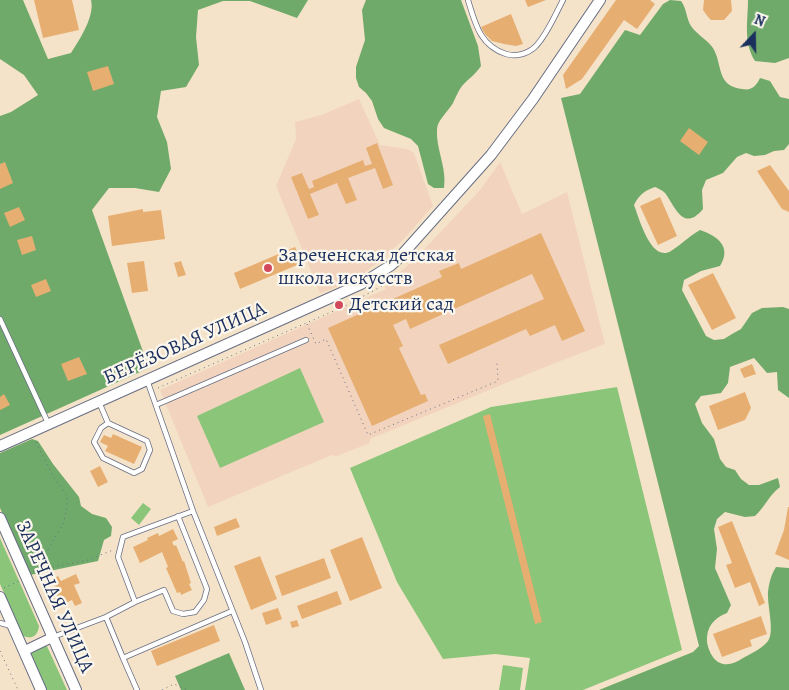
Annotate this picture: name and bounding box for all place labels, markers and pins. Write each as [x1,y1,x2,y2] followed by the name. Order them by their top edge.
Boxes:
[278,244,455,291] place label: Зареченская детская школа искусств
[262,262,274,274] marker: Зареченская детская школа искусств
[349,293,454,317] place label: Детский сад
[333,299,345,311] marker: Детский сад

